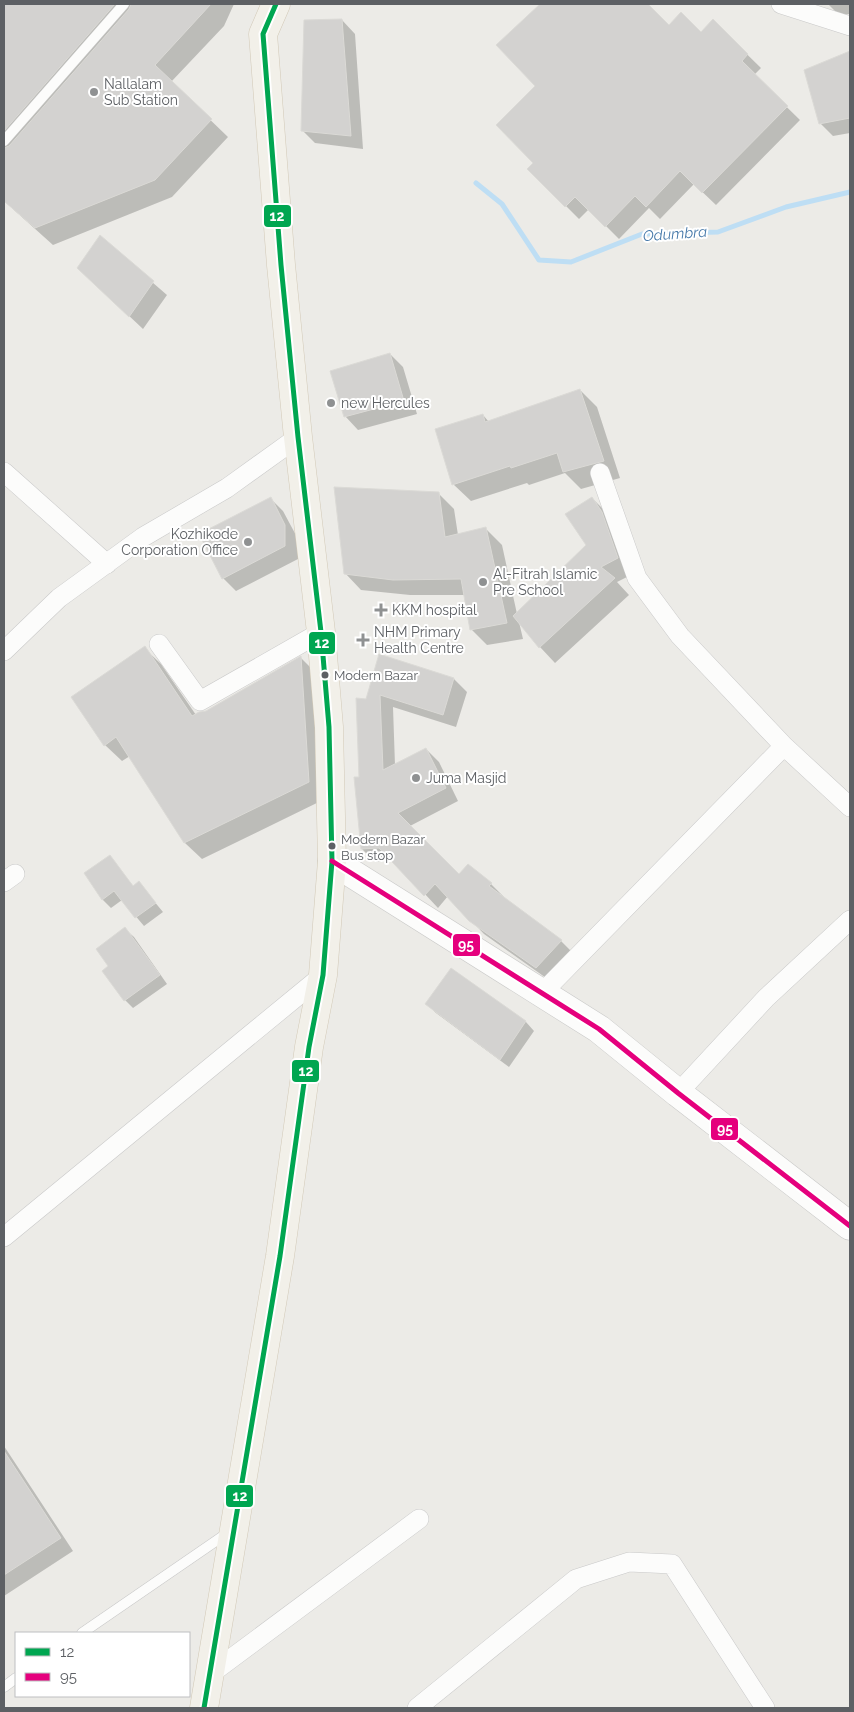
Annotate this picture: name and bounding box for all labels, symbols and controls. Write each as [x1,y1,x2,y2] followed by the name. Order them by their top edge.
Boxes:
[104,76,178,108] place label: Nallalam Sub Station
[88,86,100,98] marker: Nallalam Sub Station
[263,204,292,228] line badge: 12
[270,208,285,224] text: 12
[642,223,708,245] water label: Odumbra
[341,395,430,411] place label: new Hercules
[325,397,337,409] marker: new Hercules
[121,526,238,558] place label: Kozhikode Corporation Office
[242,536,254,548] marker: Kozhikode Corporation Office
[493,566,598,598] place label: Al-Fitrah Islamic Pre School
[477,576,489,588] marker: Al-Fitrah Islamic Pre School
[392,602,477,618] place label: KKM hospital
[374,603,388,617] marker: KKM hospital
[374,624,464,656] place label: NHM Primary Health Centre
[308,631,336,655] line badge: 12
[356,633,370,647] marker: NHM Primary Health Centre
[315,635,330,651] text: 12
[334,668,418,683] place label: Modern Bazar
[320,670,330,680] marker: Modern Bazar
[426,770,507,786] place label: Juma Masjid
[410,772,422,784] marker: Juma Masjid
[341,832,425,863] place label: Modern Bazar Bus stop
[327,841,337,851] marker: Modern Bazar Bus stop
[452,933,481,957] line badge: 95
[458,937,474,953] text: 95
[291,1059,320,1083] line badge: 12
[299,1063,314,1079] text: 12
[710,1117,739,1141] line badge: 95
[717,1121,733,1137] text: 95
[225,1484,254,1508] line badge: 12
[233,1488,248,1504] text: 12
[15,1632,190,1697] legend
[60,1643,74,1661] text: 12
[60,1668,77,1686] text: 95

